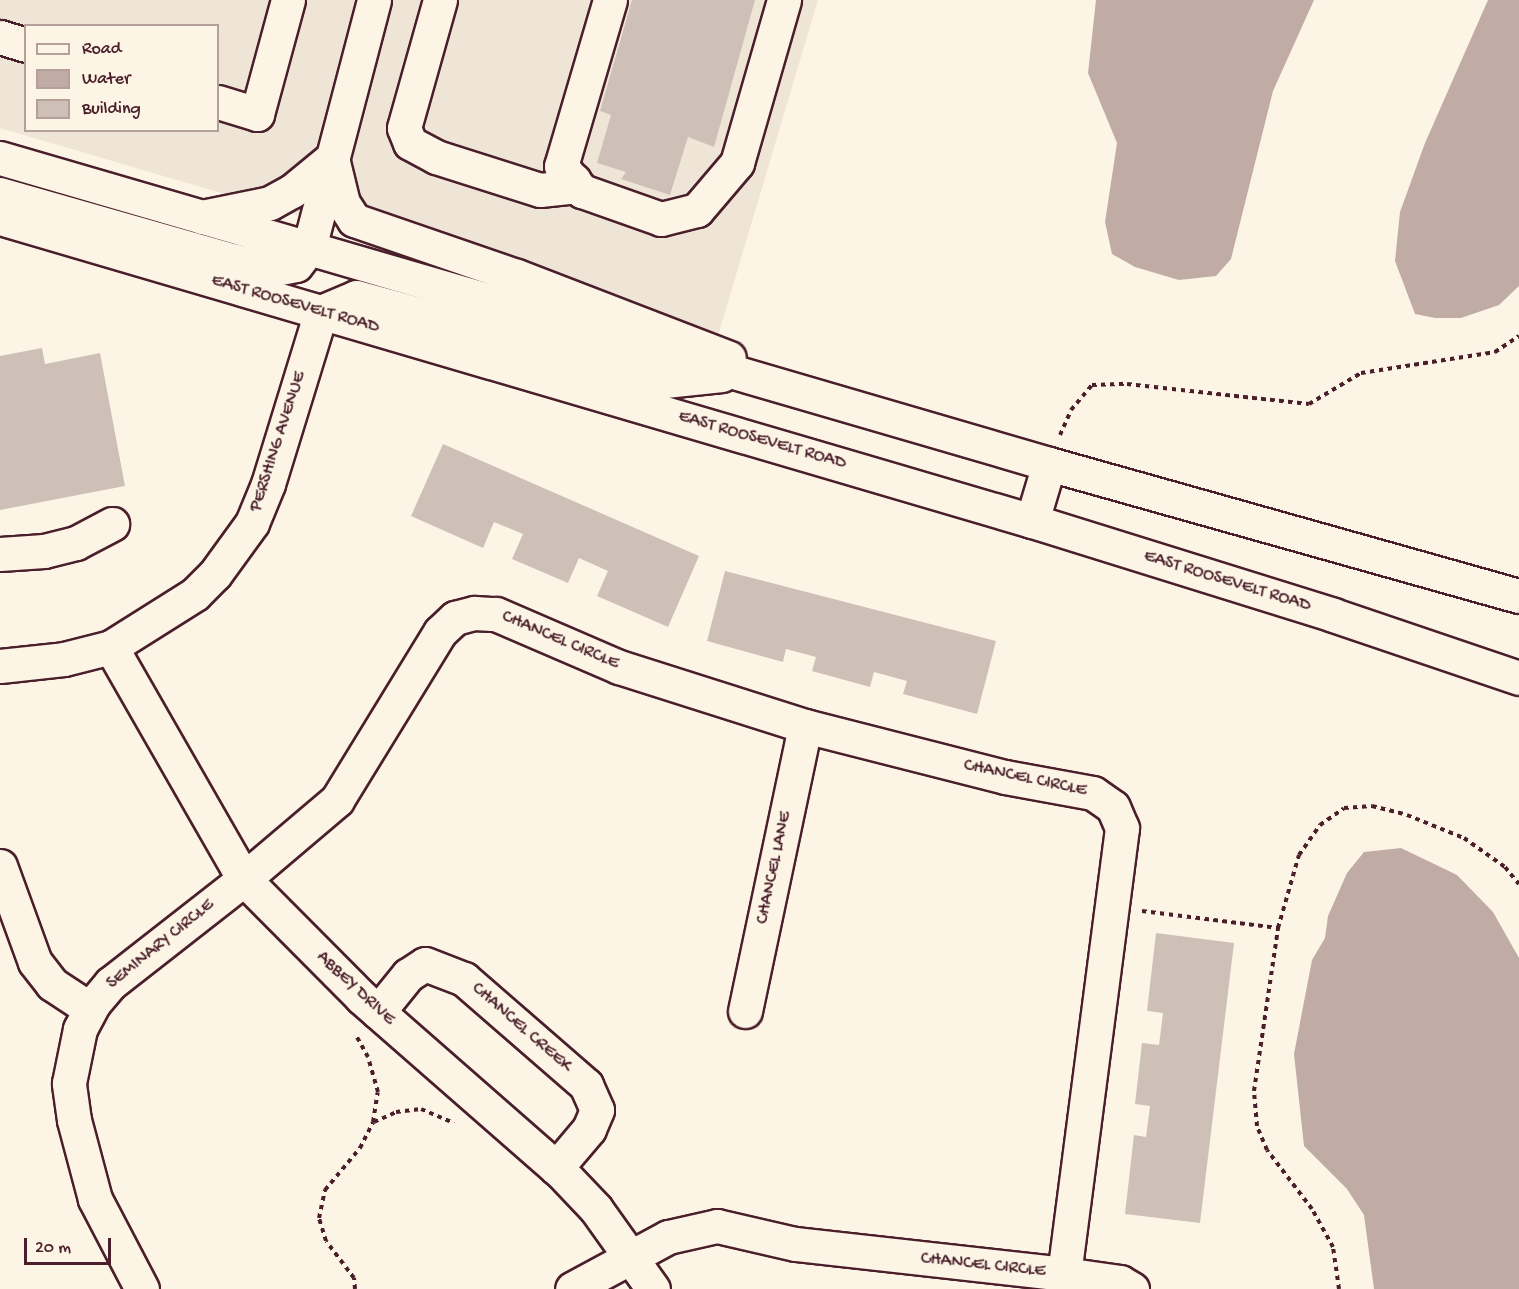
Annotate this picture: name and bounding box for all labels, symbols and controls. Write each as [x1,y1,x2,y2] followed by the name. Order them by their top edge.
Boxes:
[24,24,219,132] legend
[82,39,121,60] text: Road
[82,69,130,90] text: Water
[82,99,141,120] text: Building
[209,271,381,339] street label: EAST ROOSEVELT ROAD
[246,369,312,515] street label: PERSHING AVENUE
[676,407,848,475] street label: EAST ROOSEVELT ROAD
[1141,546,1313,618] street label: EAST ROOSEVELT ROAD
[498,607,622,675] street label: CHANCEL CIRCLE
[961,755,1089,803] street label: CHANCEL CIRCLE
[753,810,797,926] street label: CHANCEL LANE
[103,895,219,995] street label: SEMINARY CIRCLE
[311,947,399,1031] street label: ABBEY DRIVE
[466,979,576,1077] street label: CHANCEL CREEK
[27,1226,114,1264] scale bar
[35,1238,71,1259] text: 20 m
[920,1249,1046,1283] street label: CHANCEL CIRCLE

